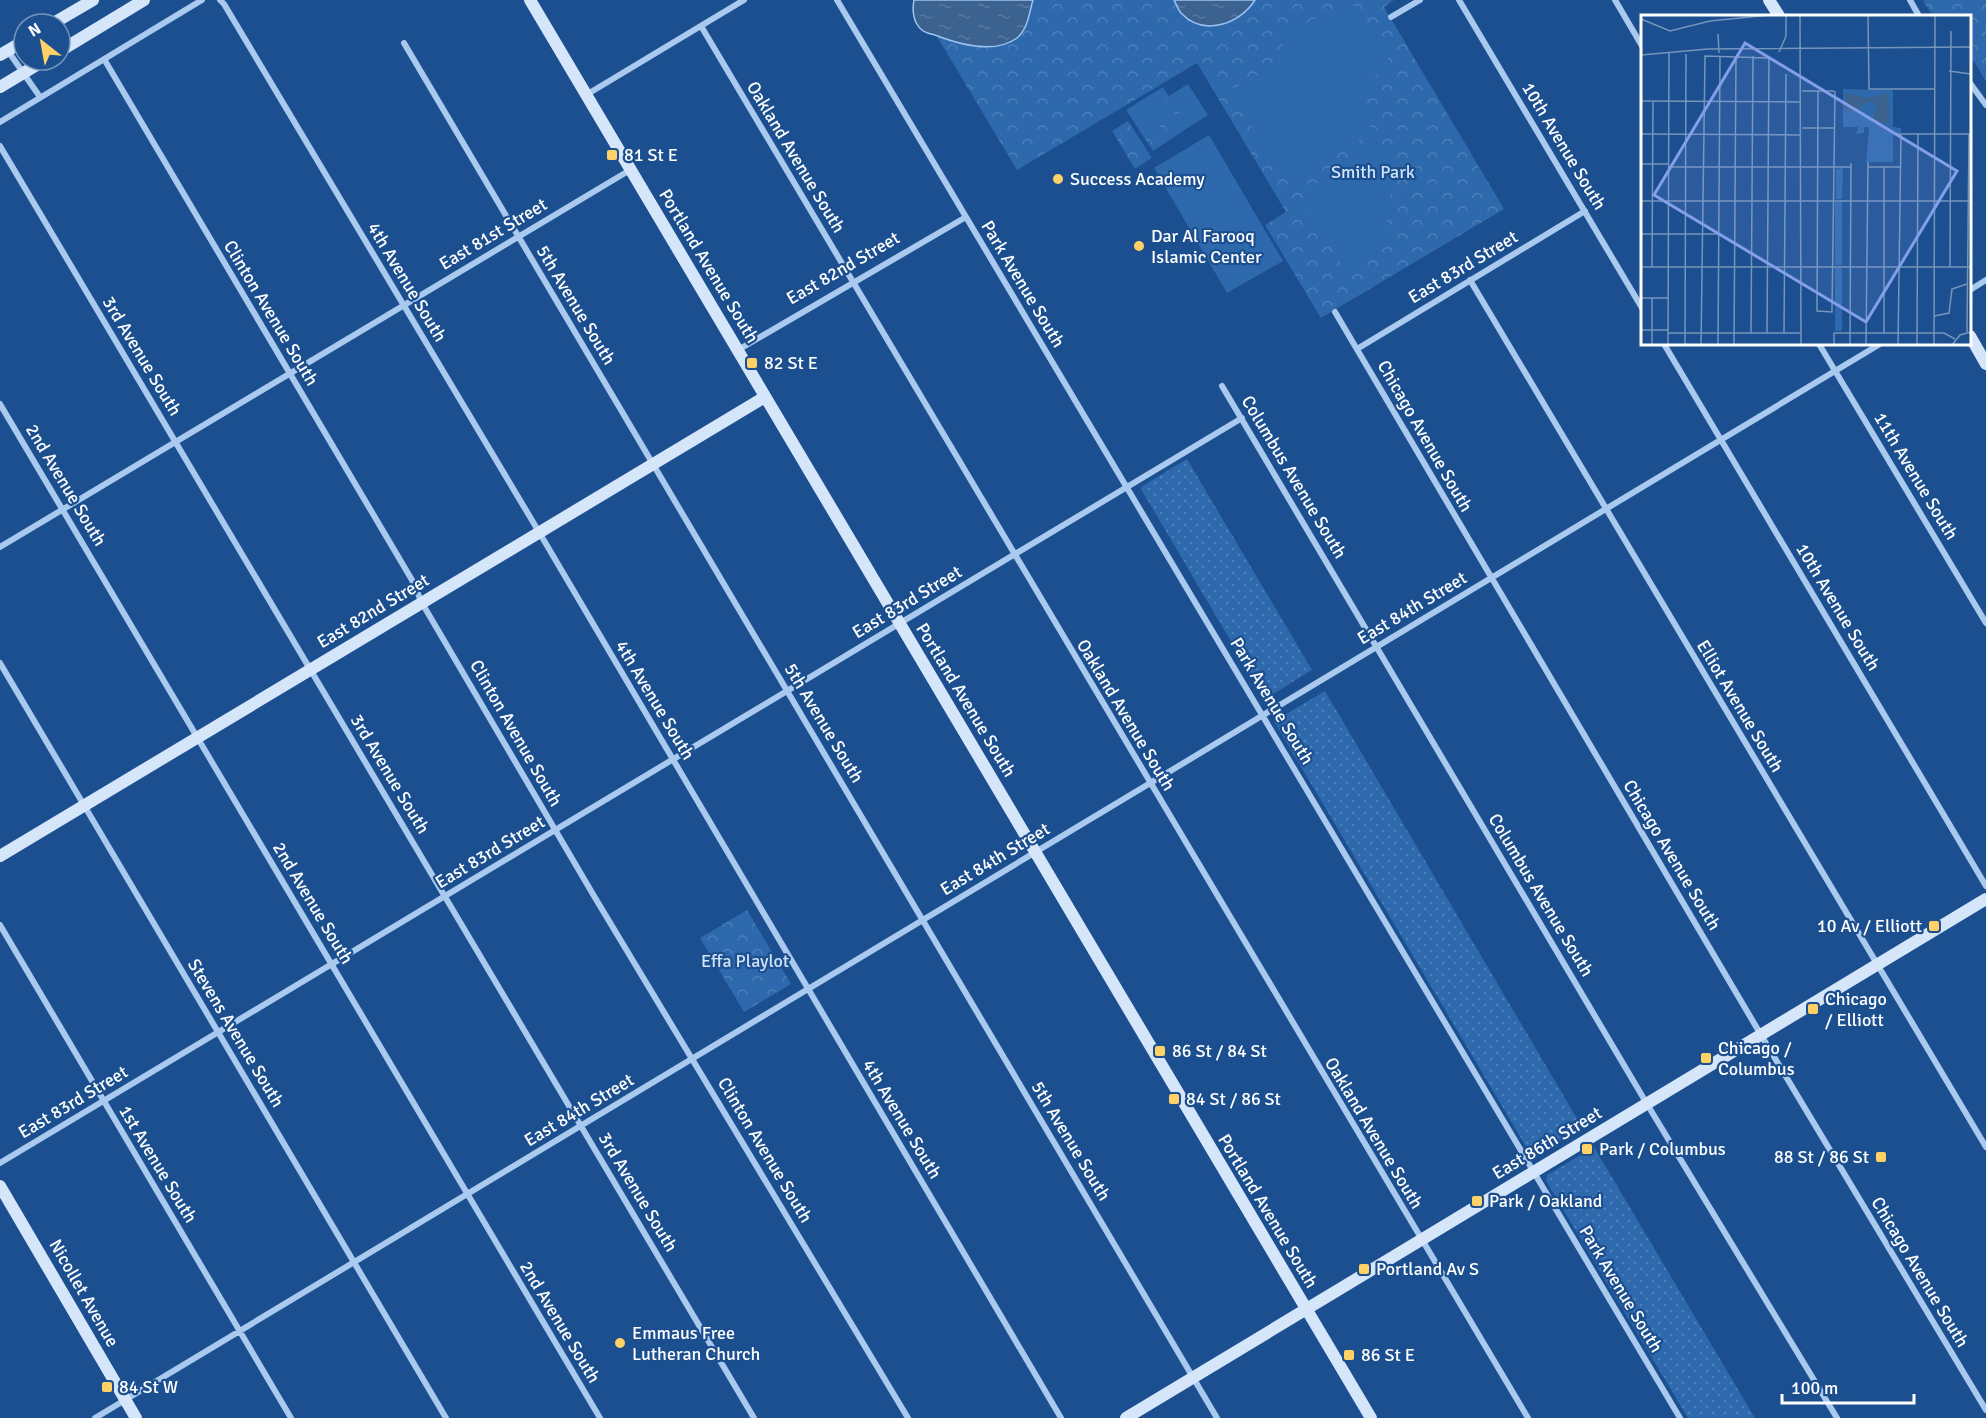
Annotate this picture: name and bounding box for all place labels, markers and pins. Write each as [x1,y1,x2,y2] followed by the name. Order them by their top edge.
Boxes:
[624,144,678,166] place label: 81 St E
[605,148,619,162] marker: 81 St E
[1070,168,1205,190] place label: Success Academy
[1051,172,1065,186] marker: Success Academy
[1151,225,1262,268] place label: Dar Al Farooq Islamic Center
[1132,239,1146,253] marker: Dar Al Farooq Islamic Center
[764,352,818,374] place label: 82 St E
[745,356,759,370] marker: 82 St E
[1817,915,1922,937] place label: 10 Av / Elliott
[1927,919,1941,933] marker: 10 Av / Elliott
[1825,988,1887,1031] place label: Chicago / Elliott
[1806,1002,1820,1016] marker: Chicago / Elliott
[1718,1037,1795,1080] place label: Chicago / Columbus
[1172,1040,1267,1062] place label: 86 St / 84 St
[1153,1044,1167,1058] marker: 86 St / 84 St
[1699,1051,1713,1065] marker: Chicago / Columbus
[1186,1088,1281,1110] place label: 84 St / 86 St
[1167,1092,1181,1106] marker: 84 St / 86 St
[1599,1138,1726,1160] place label: Park / Columbus
[1580,1142,1594,1156] marker: Park / Columbus
[1774,1146,1869,1168] place label: 88 St / 86 St
[1874,1150,1888,1164] marker: 88 St / 86 St
[1489,1190,1602,1212] place label: Park / Oakland
[1470,1194,1484,1208] marker: Park / Oakland
[1376,1258,1479,1280] place label: Portland Av S
[1357,1262,1371,1276] marker: Portland Av S
[632,1322,760,1365] place label: Emmaus Free Lutheran Church
[613,1336,627,1350] marker: Emmaus Free Lutheran Church
[1361,1344,1415,1366] place label: 86 St E
[1342,1348,1356,1362] marker: 86 St E
[119,1376,178,1398] place label: 84 St W
[100,1380,114,1394] marker: 84 St W

